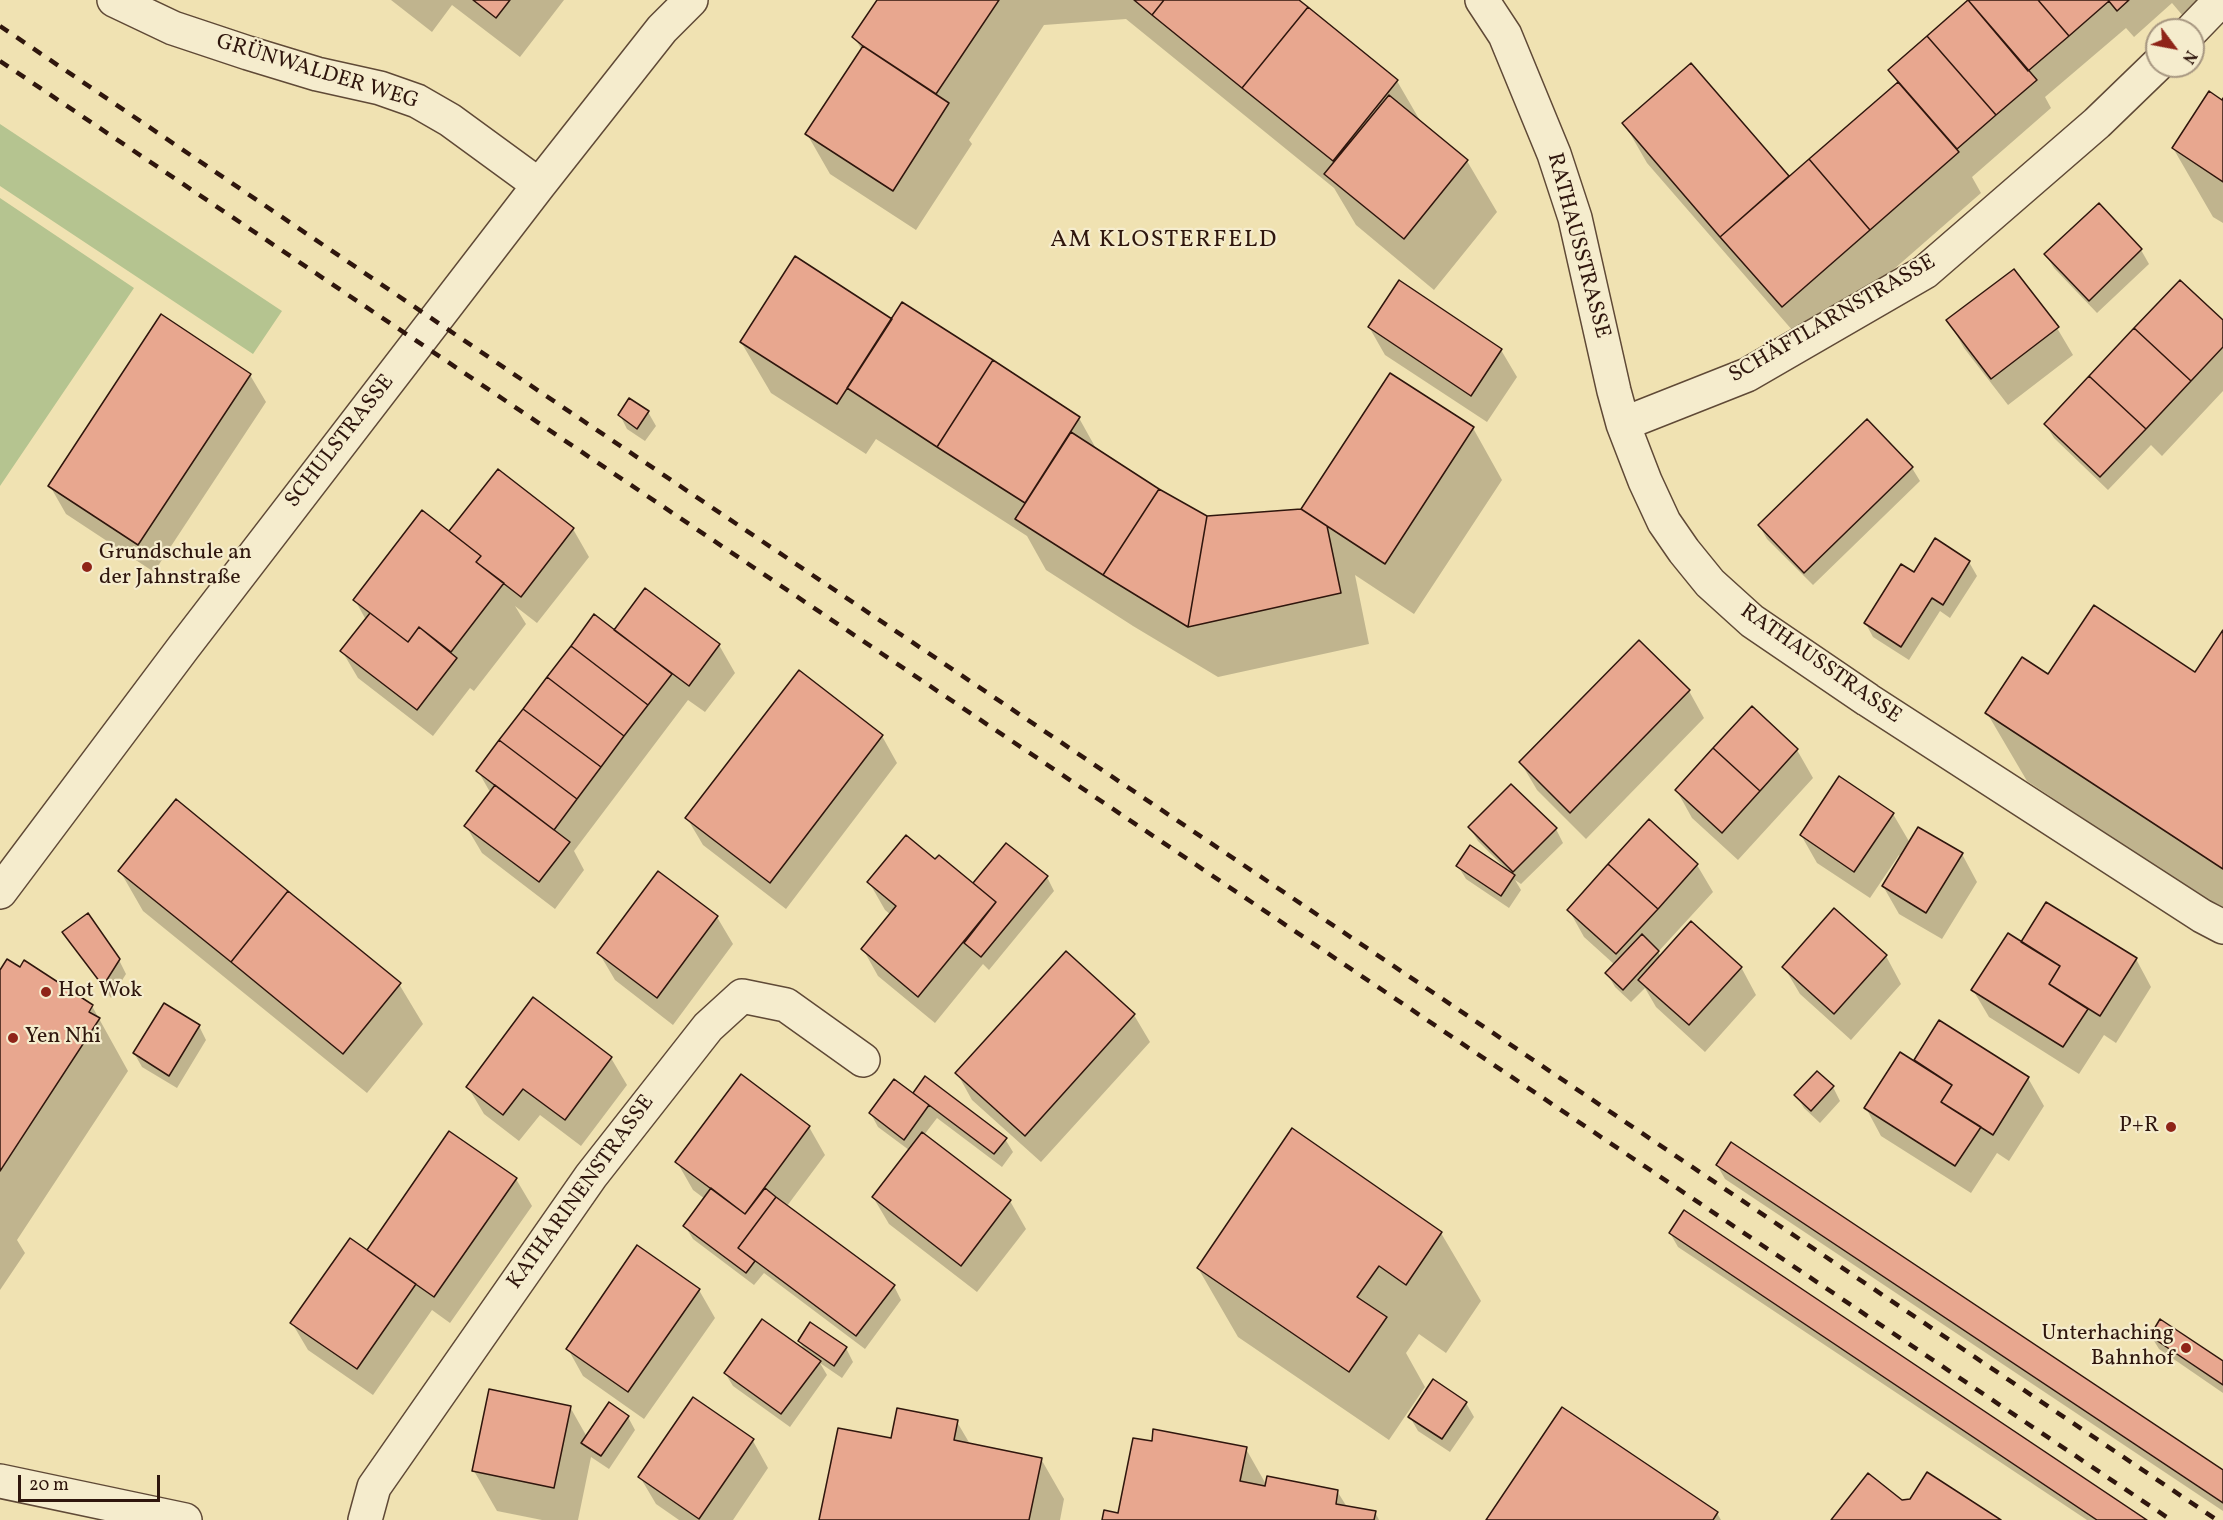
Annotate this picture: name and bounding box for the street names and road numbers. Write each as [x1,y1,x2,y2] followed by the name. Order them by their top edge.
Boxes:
[213,30,421,116] street label: GRÜNWALDER WEG
[1540,150,1614,342] street label: RATHAUSSTRASSE
[1725,250,1941,390] street label: SCHÄFTLARNSTRASSE
[281,370,401,514] street label: SCHULSTRASSE
[1734,599,1906,731] street label: RATHAUSSTRASSE
[503,1091,661,1295] street label: KATHARINENSTRASSE

